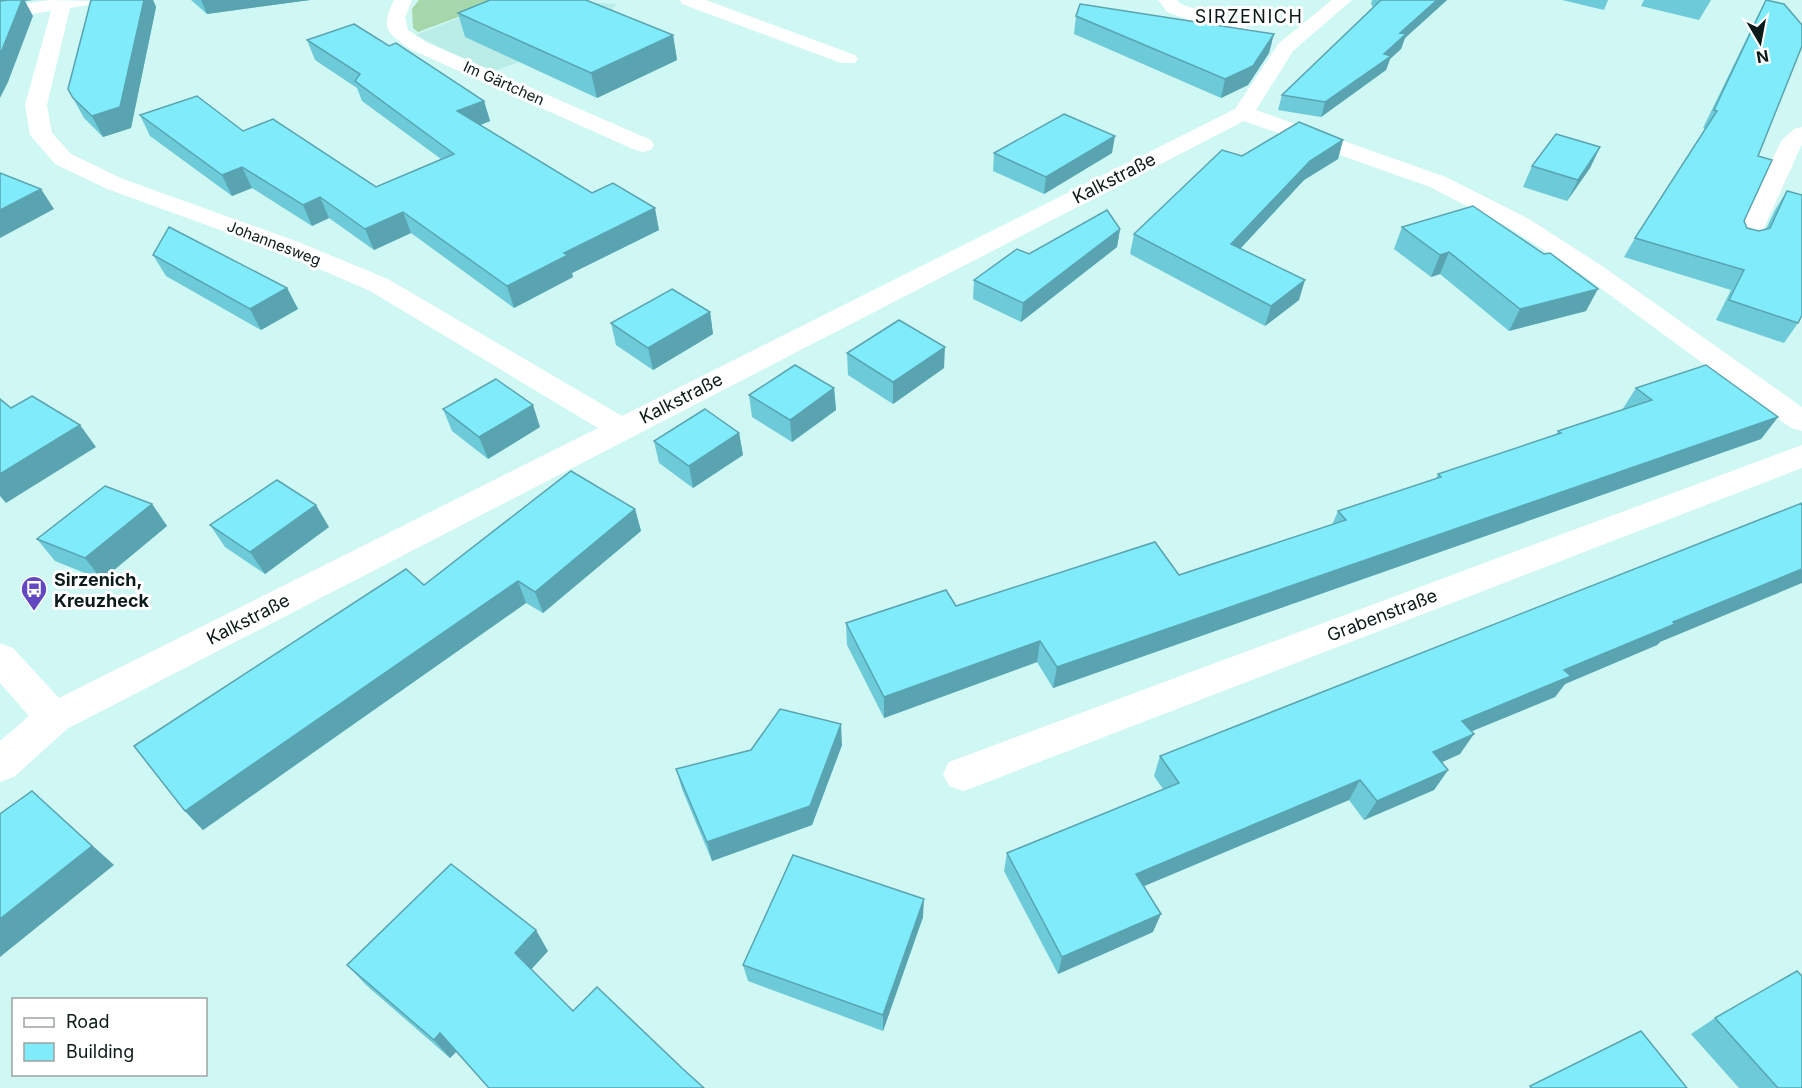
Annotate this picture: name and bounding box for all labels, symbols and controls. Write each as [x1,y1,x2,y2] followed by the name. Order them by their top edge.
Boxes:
[1195,6,1303,27] district label: SIRZENICH
[1730,12,1790,72] north arrow
[1755,46,1770,68] text: N
[461,57,547,109] street label: Im Gärtchen
[1069,148,1159,208] street label: Kalkstraße
[224,216,324,270] street label: Johannesweg
[636,368,726,428] street label: Kalkstraße
[54,569,150,611] place label: Sirzenich, Kreuzheck
[19,574,49,612] bus stop icon: Sirzenich, Kreuzheck
[1324,584,1440,646] street label: Grabenstraße
[203,589,293,649] street label: Kalkstraße
[12,998,207,1076] legend
[66,1011,109,1032] text: Road
[66,1041,134,1062] text: Building

